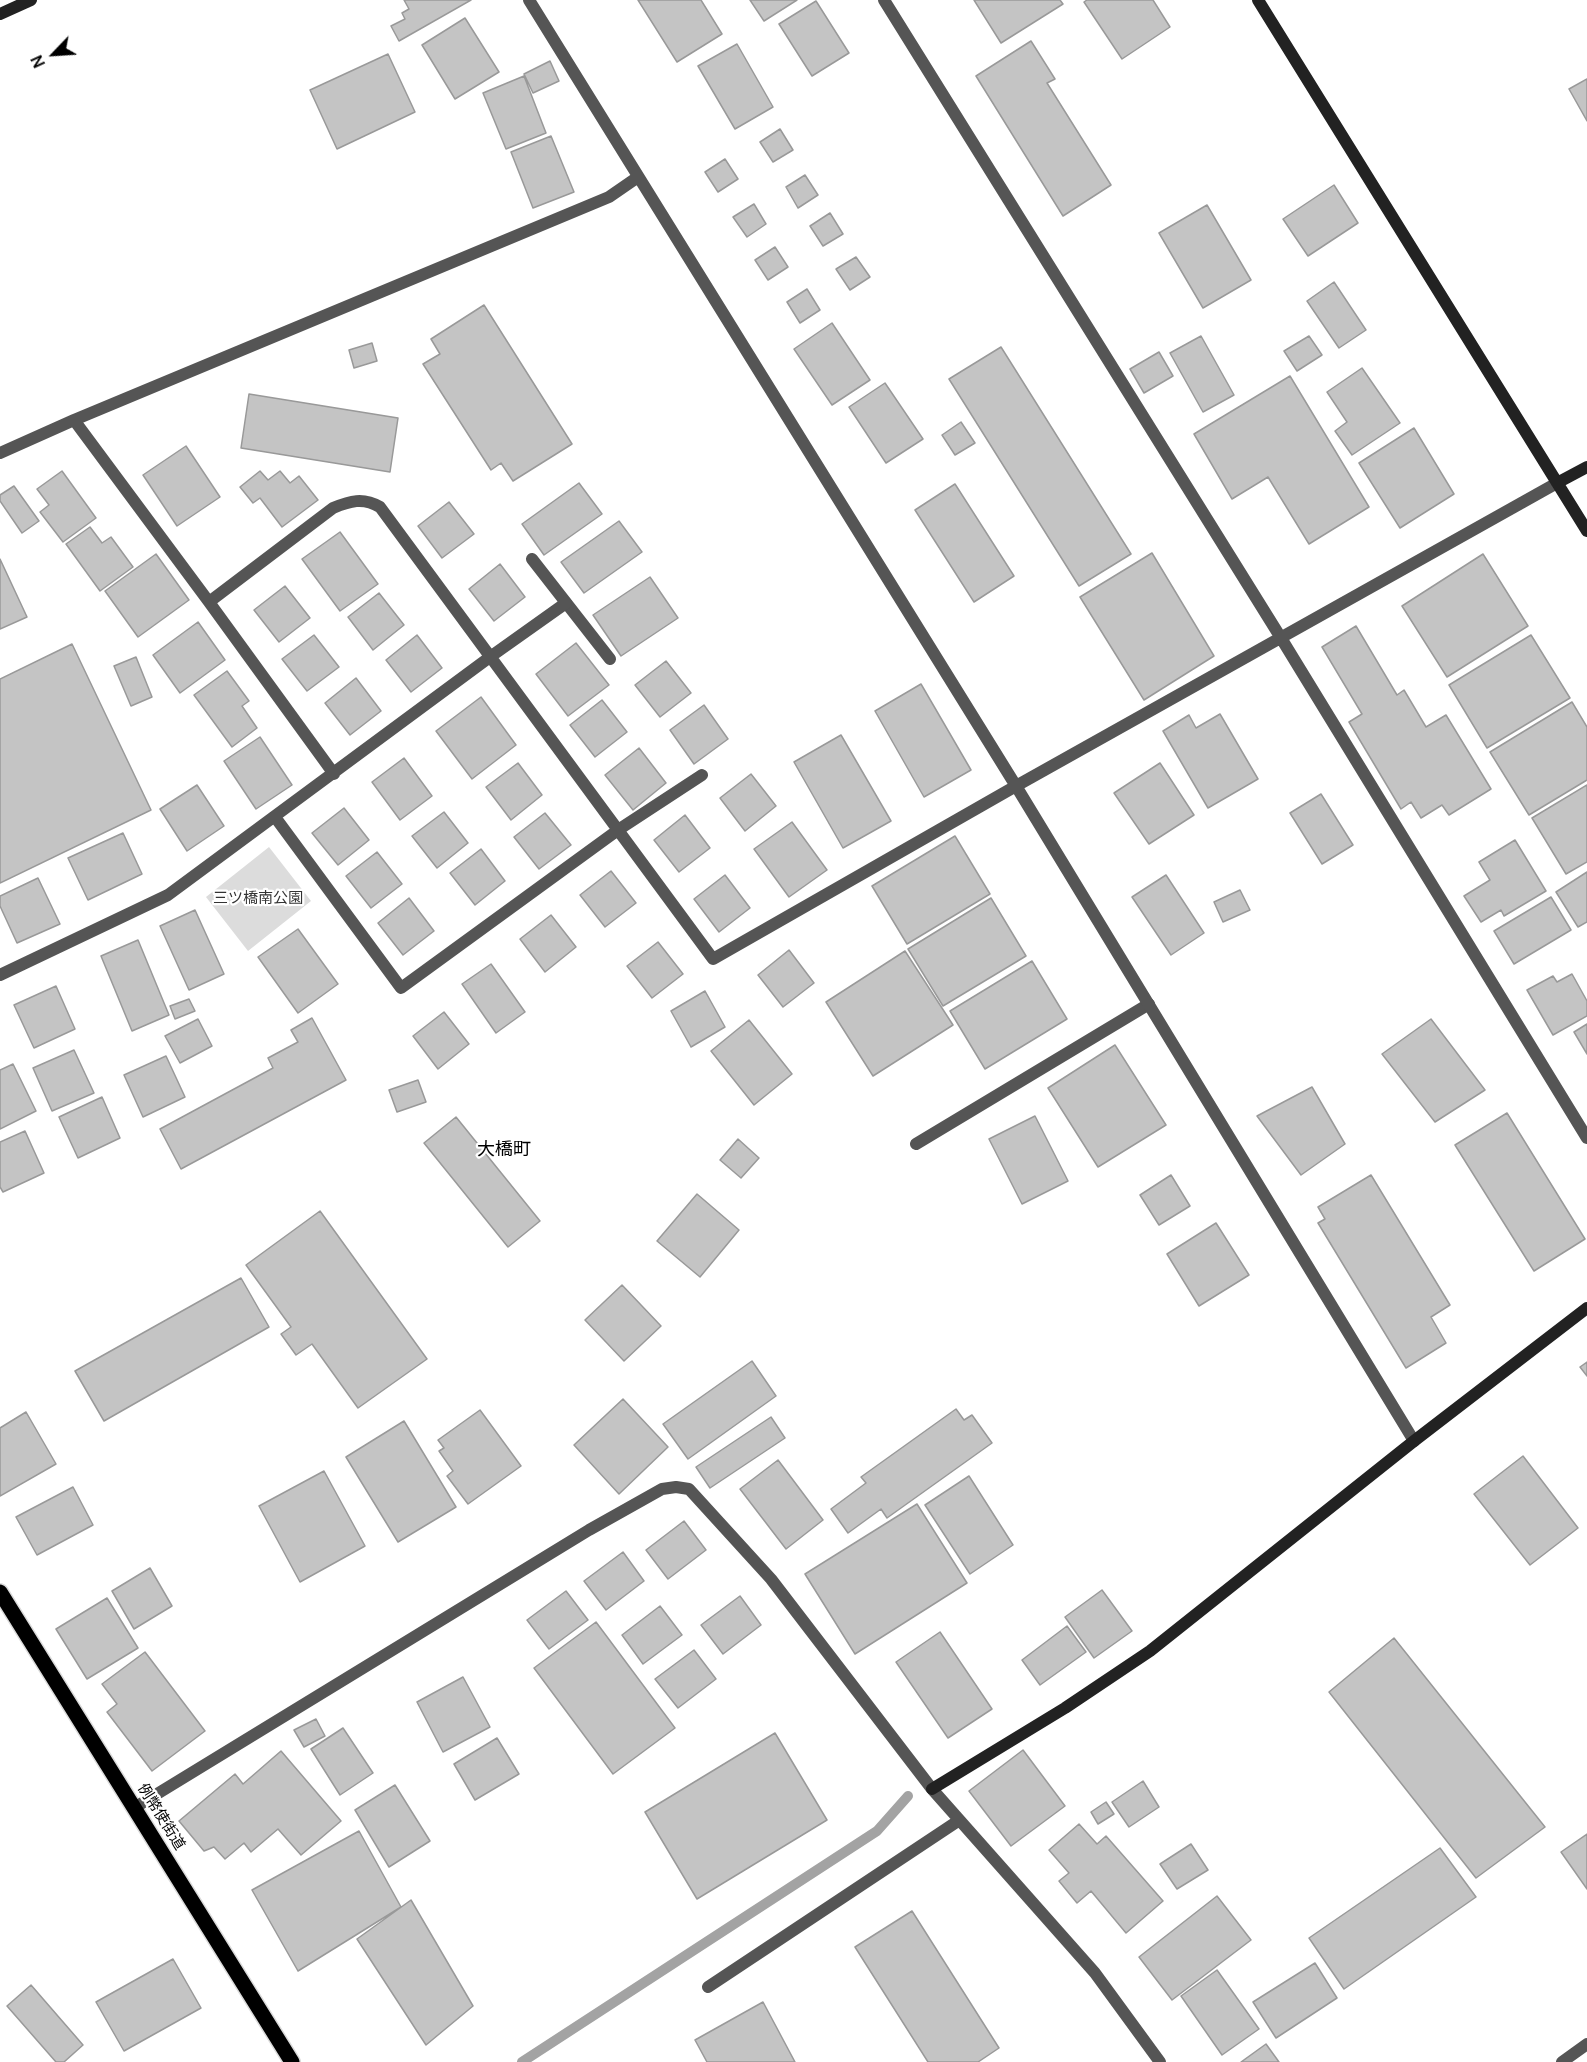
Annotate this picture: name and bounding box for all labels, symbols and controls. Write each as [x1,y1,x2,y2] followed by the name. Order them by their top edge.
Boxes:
[24,24,84,84] north arrow
[25,52,50,71] text: N
[213,890,303,908] park label: 三ツ橋南公園
[477,1139,531,1161] district label: 大橋町
[133,1780,189,1854] street label: 例幣使街道

